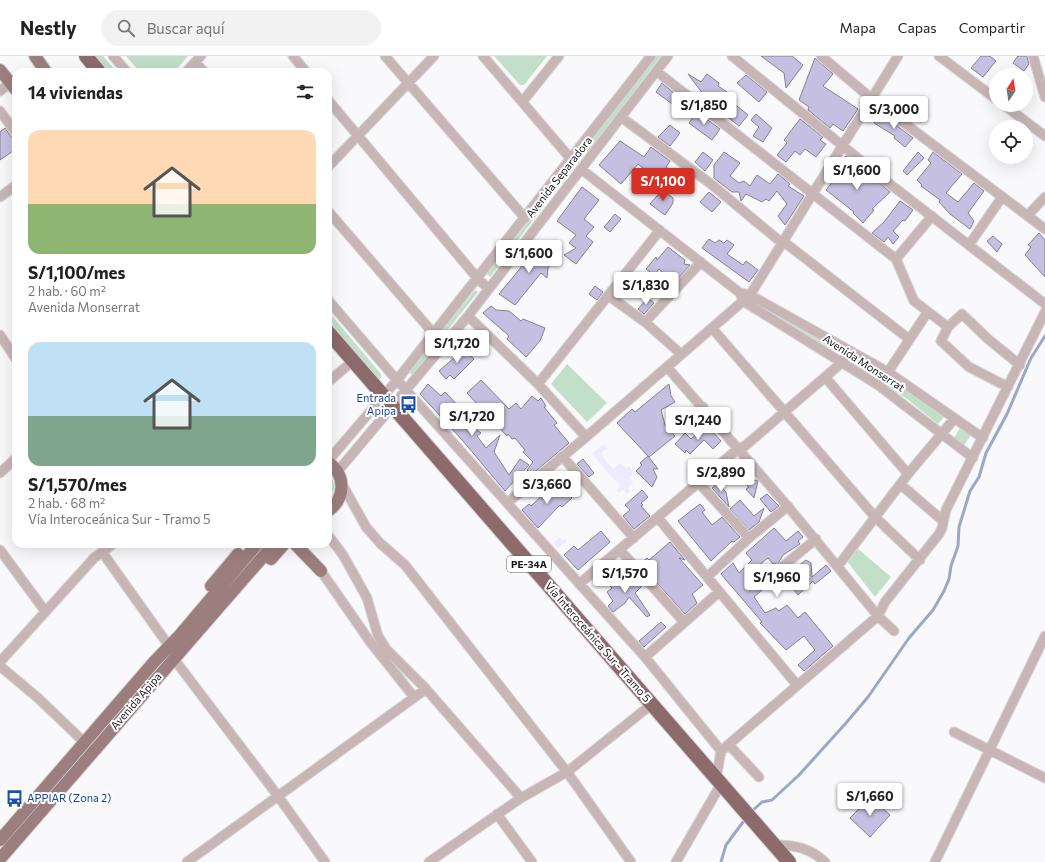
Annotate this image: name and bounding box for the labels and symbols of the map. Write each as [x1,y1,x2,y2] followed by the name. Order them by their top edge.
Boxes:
[989,68,1033,112] north arrow
[667,92,741,126] pin: S/1,850
[857,96,931,130] pin: S/3,000
[523,134,594,220] street label: Avenida Separadora
[820,157,894,191] pin: S/1,600
[626,168,700,202] pin: S/1,100
[492,240,566,274] pin: S/1,600
[609,272,683,306] pin: S/1,830
[420,330,494,364] pin: S/1,720
[821,331,908,394] street label: Avenida Monserrat
[357,391,396,417] place label: Entrada Apipa
[399,394,419,414] bus stop icon: Entrada Apipa
[435,403,509,437] pin: S/1,720
[661,407,735,441] pin: S/1,240
[684,459,758,493] pin: S/2,890
[510,471,584,505] pin: S/3,660
[507,556,551,572] road number: PE-34A
[588,560,662,594] pin: S/1,570
[740,564,814,598] pin: S/1,960
[543,579,654,704] street label: Vía Interoceánica Sur - Tramo 5
[107,670,164,732] street label: Avenida Apipa
[833,783,907,817] pin: S/1,660
[4,788,24,808] bus stop icon: APPIAR (Zona 2)
[27,791,111,804] place label: APPIAR (Zona 2)

